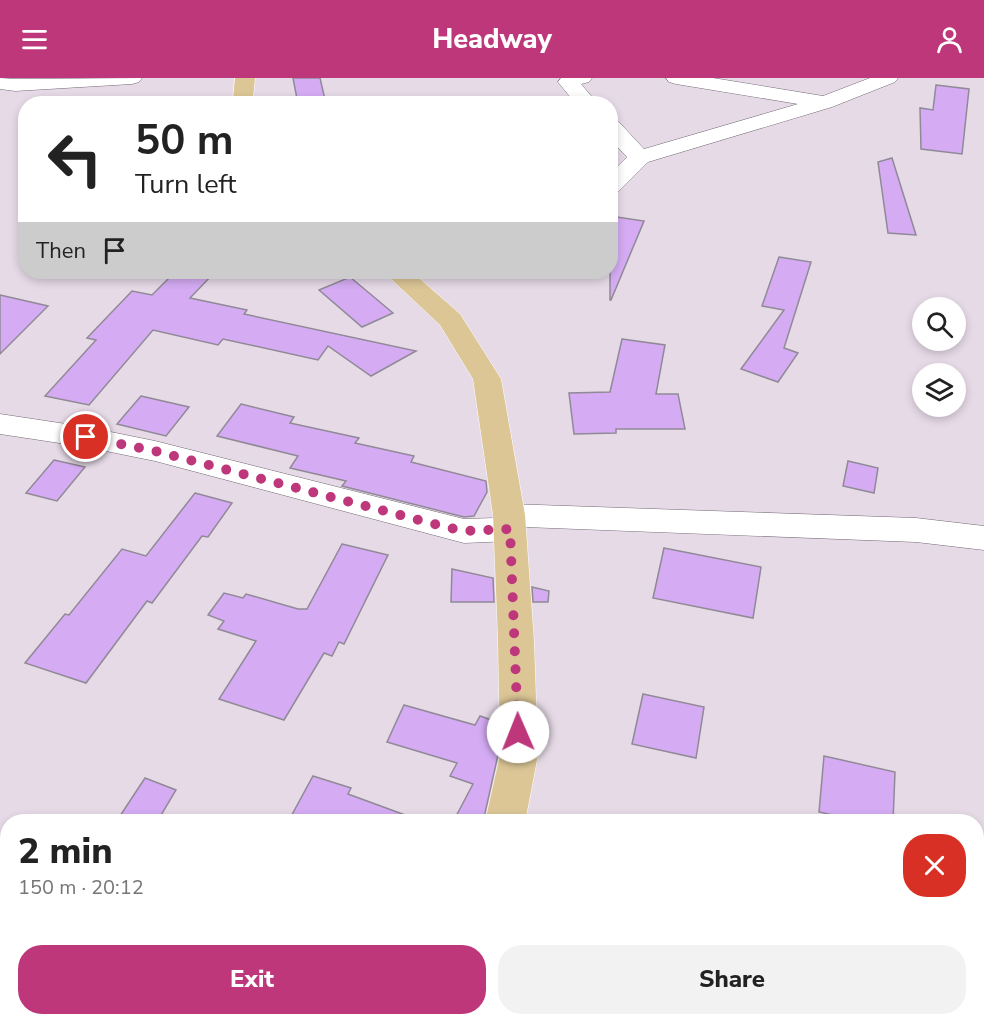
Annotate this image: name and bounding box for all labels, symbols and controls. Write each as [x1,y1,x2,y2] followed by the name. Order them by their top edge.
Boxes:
[432,21,552,58] text: Headway
[18,23,51,56] icon: menu
[933,23,966,56] icon: person
[135,112,234,169] text: 50 m
[36,120,114,198] icon: left
[135,166,236,203] text: Turn left
[98,234,131,267] icon: arrive
[36,236,86,266] text: Then
[912,297,966,417] map controls
[912,297,966,351] button: search
[912,363,966,417] button: layers
[60,411,111,462] pin
[69,420,102,453] icon: arrive
[486,700,550,764] position arrow
[18,827,113,876] text: 2 min
[903,834,966,897] button: close
[18,874,144,901] text: 150 m · 20:12
[18,945,486,1014] button: Exit
[498,945,966,1014] button: Share

